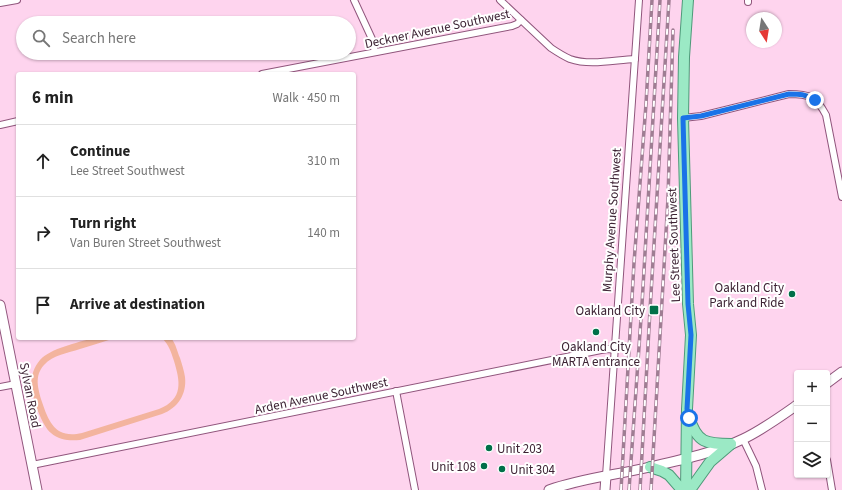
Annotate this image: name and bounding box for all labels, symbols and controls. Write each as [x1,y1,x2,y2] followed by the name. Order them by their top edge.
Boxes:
[363,5,512,53] street label: Deckner Avenue Southwest
[746,12,782,48] north arrow
[16,16,356,60] search box
[30,27,52,49] icon: search
[62,28,136,49] text: Search here
[32,86,73,110] text: 6 min
[272,89,340,107] text: Walk · 450 m
[806,91,824,109] route end
[70,141,130,162] text: Continue
[598,147,626,293] street label: Murphy Avenue Southwest
[32,150,54,172] icon: ahead
[307,152,340,170] text: 310 m
[70,162,185,180] text: Lee Street Southwest
[663,187,685,303] street label: Lee Street Southwest
[70,213,136,234] text: Turn right
[32,222,54,244] icon: right
[307,224,340,242] text: 140 m
[70,234,221,252] text: Van Buren Street Southwest
[709,279,784,312] place label: Oakland City Park and Ride
[787,289,797,299] marker: Oakland City Park and Ride
[32,294,54,316] icon: arrive
[70,294,205,315] text: Arrive at destination
[576,302,645,320] place label: Oakland City
[648,304,660,316] marker: Oakland City
[591,327,601,337] marker: Oakland City MARTA entrance
[552,338,640,371] place label: Oakland City MARTA entrance
[15,361,45,429] street label: Sylvan Road
[794,370,830,478] map controls
[794,370,830,406] button: +
[253,373,390,419] street label: Arden Avenue Southwest
[794,406,830,442] button: −
[680,409,698,427] route start
[497,440,542,458] place label: Unit 203
[794,442,830,478] button: layers
[484,443,494,453] marker: Unit 203
[431,458,476,476] place label: Unit 108
[479,461,489,471] marker: Unit 108
[510,461,556,479] place label: Unit 304
[497,464,507,474] marker: Unit 304

